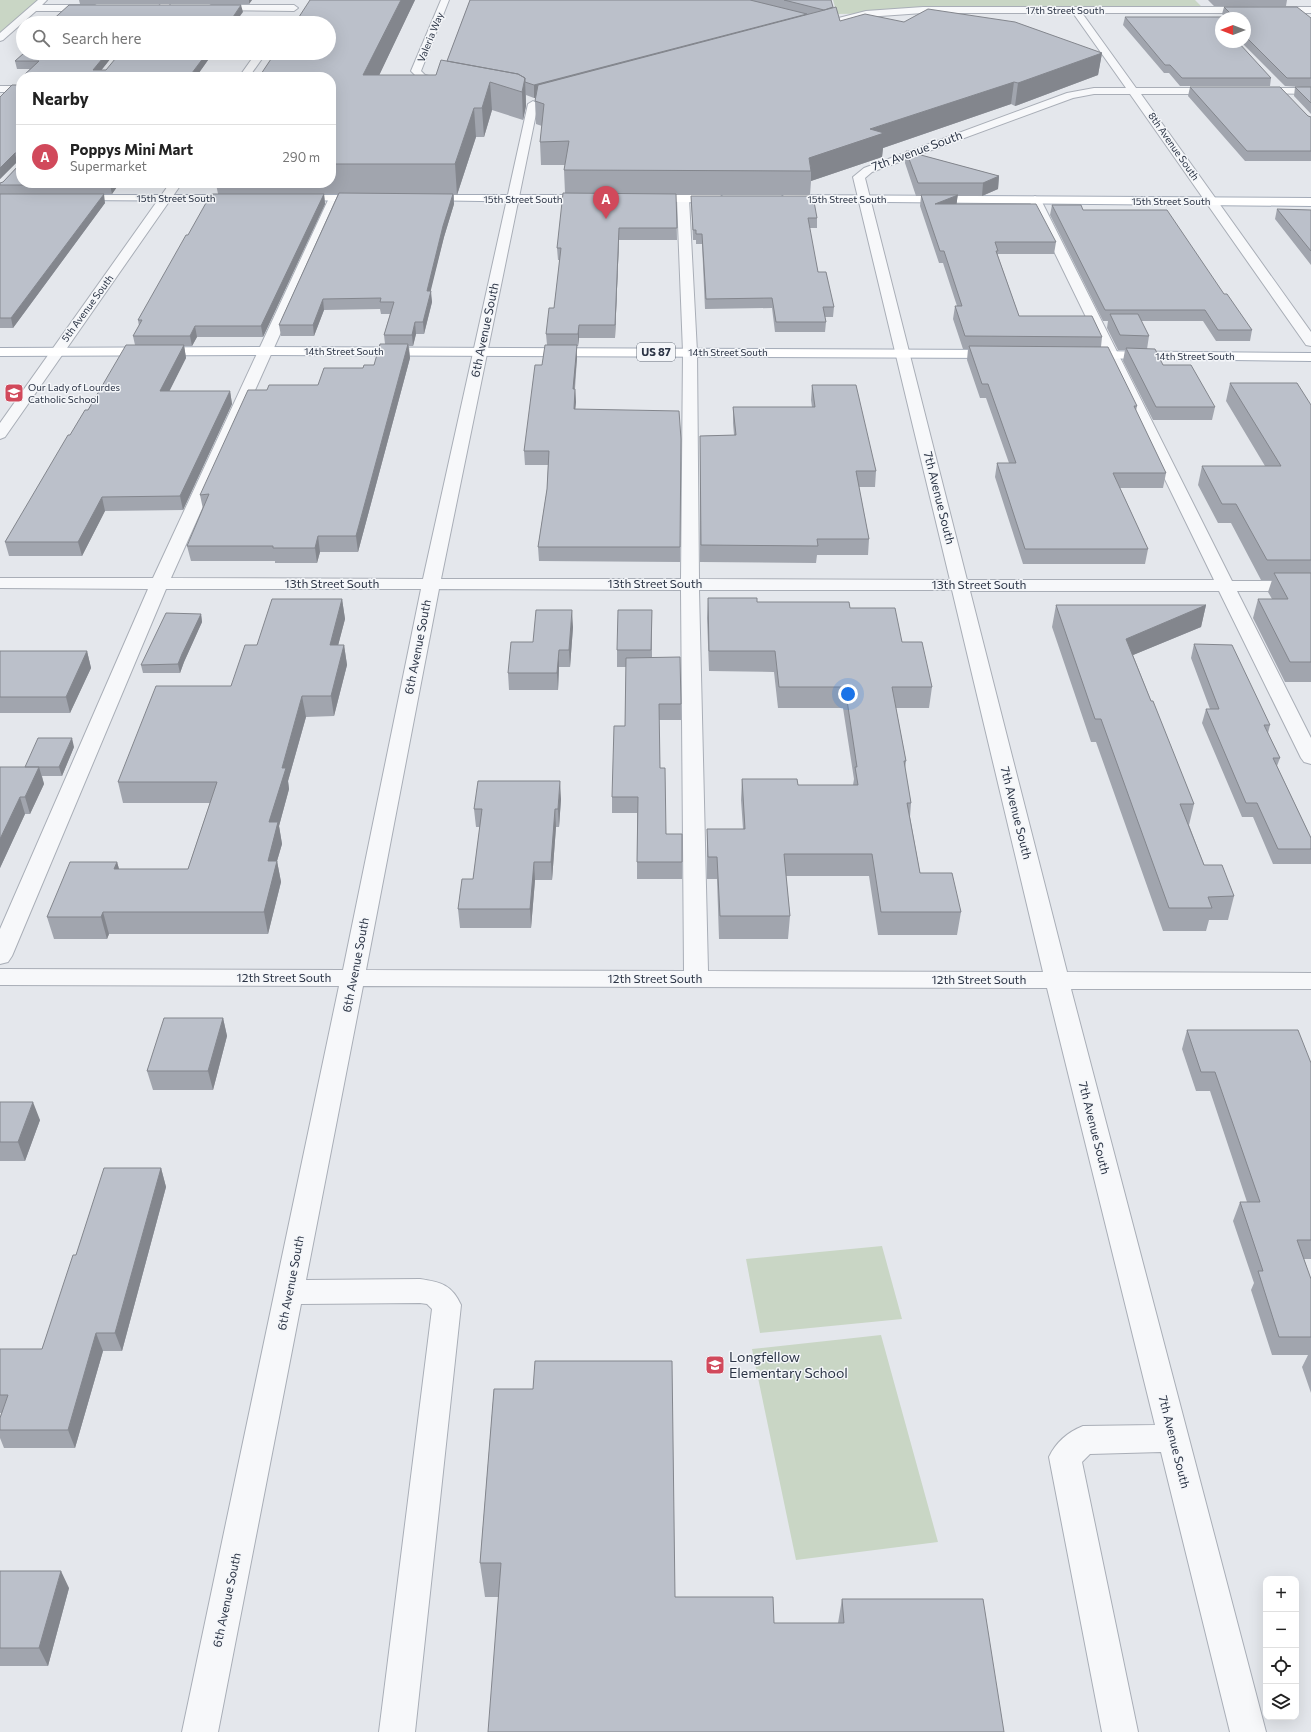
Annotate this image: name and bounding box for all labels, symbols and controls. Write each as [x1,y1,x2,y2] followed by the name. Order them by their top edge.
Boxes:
[1026,4,1104,16] street label: 17th Street South
[414,10,446,64] street label: Valeria Way
[1215,12,1251,48] north arrow
[16,16,336,60] search box
[30,27,52,49] icon: search
[62,29,141,47] text: Search here
[32,88,89,109] text: Nearby
[1146,110,1202,182] street label: 8th Avenue South
[869,127,964,173] street label: 7th Avenue South
[70,140,193,158] text: Poppys Mini Mart
[40,149,50,165] text: A
[283,149,320,165] text: 290 m
[70,158,147,174] text: Supermarket
[593,186,619,219] pin: A
[136,192,216,204] street label: 15th Street South
[483,193,563,205] street label: 15th Street South
[807,193,887,205] street label: 15th Street South
[1131,195,1211,207] street label: 15th Street South
[59,272,115,344] street label: 5th Avenue South
[467,281,501,378] street label: 6th Avenue South
[637,343,675,361] road number: US 87
[304,345,384,357] street label: 14th Street South
[688,346,768,358] street label: 14th Street South
[1155,350,1235,362] street label: 14th Street South
[28,381,120,405] place label: Our Lady of Lourdes Catholic School
[3,382,25,404] school or university icon: Our Lady of Lourdes Catholic School
[922,450,958,546] street label: 7th Avenue South
[285,576,380,590] street label: 13th Street South
[608,576,703,590] street label: 13th Street South
[932,577,1027,591] street label: 13th Street South
[401,598,433,695] street label: 6th Avenue South
[838,684,858,704] your location
[999,765,1035,861] street label: 7th Avenue South
[339,916,371,1013] street label: 6th Avenue South
[237,970,331,984] street label: 12th Street South
[608,971,702,985] street label: 12th Street South
[932,972,1026,986] street label: 12th Street South
[1077,1080,1113,1176] street label: 7th Avenue South
[274,1234,306,1331] street label: 6th Avenue South
[729,1348,848,1381] place label: Longfellow Elementary School
[704,1354,726,1376] school or university icon: Longfellow Elementary School
[1157,1394,1193,1490] street label: 7th Avenue South
[209,1551,243,1648] street label: 6th Avenue South
[1263,1576,1299,1720] map controls
[1263,1576,1299,1612] button: +
[1263,1612,1299,1648] button: −
[1263,1648,1299,1684] button: locate
[1263,1684,1299,1720] button: layers

